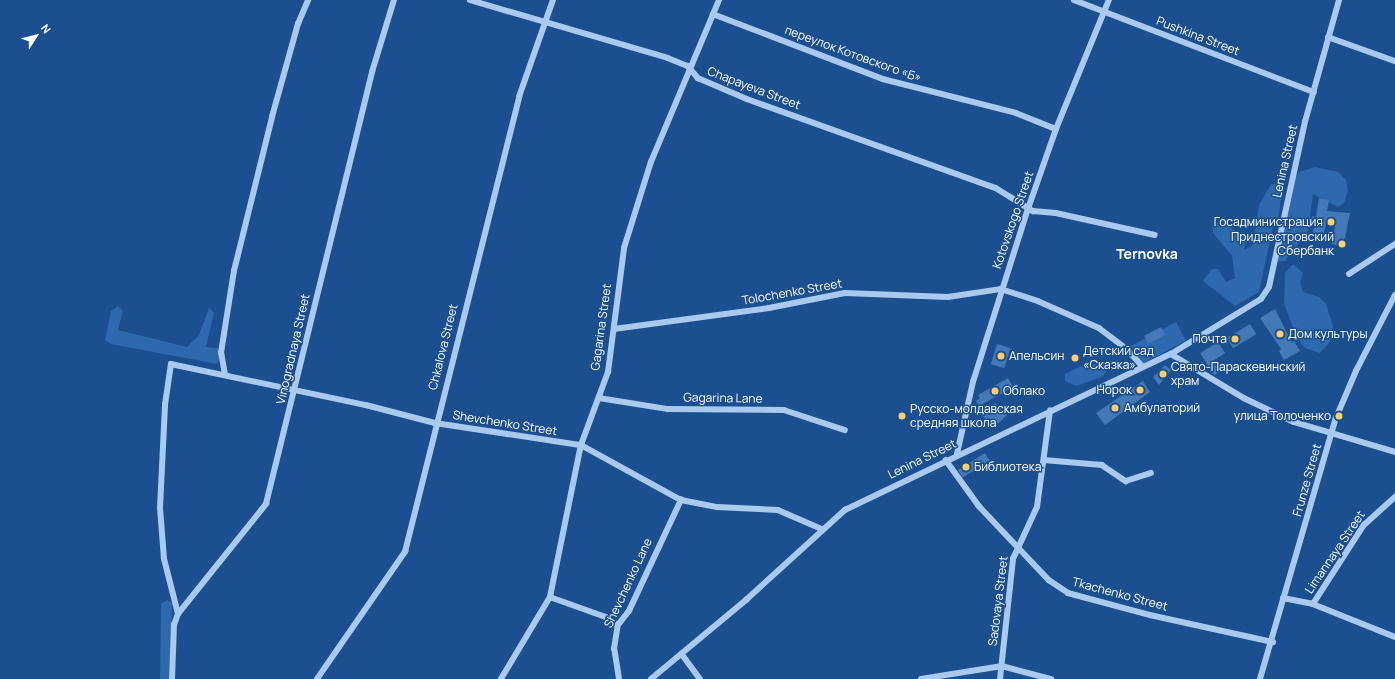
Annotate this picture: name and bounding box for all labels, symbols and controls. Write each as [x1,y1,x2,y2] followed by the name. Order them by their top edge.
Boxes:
[1154,14,1242,58] street label: Pushkina Street
[16,16,56,56] north arrow
[38,21,55,36] text: N
[783,23,923,85] street label: переулок Котовского «Б»
[705,64,803,112] street label: Chapayeva Street
[1270,123,1300,199] street label: Lenina Street
[990,169,1036,271] street label: Kotovskogo Street
[1214,215,1323,229] place label: Госадминистрация
[1326,217,1336,227] marker: Госадминистрация
[1231,230,1334,258] place label: Приднестровский Сбербанк
[1337,239,1347,249] marker: Приднестровский Сбербанк
[1116,246,1178,262] district label: Ternovka
[741,276,843,308] street label: Tolochenko Street
[588,283,614,371] street label: Gagarina Street
[273,292,313,406] street label: Vinogradnaya Street
[425,303,461,391] street label: Chkalova Street
[1288,327,1367,341] place label: Дом культуры
[1275,329,1285,339] marker: Дом культуры
[1193,332,1227,346] place label: Почта
[1230,334,1240,344] marker: Почта
[1083,344,1154,372] place label: Детский сад «Сказка»
[1009,349,1064,363] place label: Апельсин
[996,351,1006,361] marker: Апельсин
[1070,353,1080,363] marker: Детский сад «Сказка»
[1171,360,1305,388] place label: Свято-Параскевинский храм
[1158,369,1168,379] marker: Свято-Параскевинский храм
[1097,383,1132,397] place label: Норок
[1003,384,1045,398] place label: Облако
[1135,385,1145,395] marker: Норок
[990,386,1000,396] marker: Облако
[683,390,763,406] street label: Gagarina Lane
[1124,401,1200,415] place label: Амбулаторий
[910,402,1023,430] place label: Русско-молдавская средняя школа
[1109,402,1121,414] marker: Амбулаторий
[452,408,558,438] street label: Shevchenko Street
[1234,409,1331,423] place label: улица Толоченко
[897,411,907,421] marker: Русско-молдавская средняя школа
[1334,411,1344,421] marker: улица Толоченко
[885,436,959,482] street label: Lenina Street
[1290,442,1324,518] street label: Frunze Street
[974,460,1041,474] place label: Библиотека
[961,462,971,472] marker: Библиотека
[1302,508,1368,596] street label: Limannaya Street
[601,536,655,630] street label: Shevchenko Lane
[985,555,1011,647] street label: Sadovaya Street
[1071,574,1169,614] street label: Tkachenko Street

